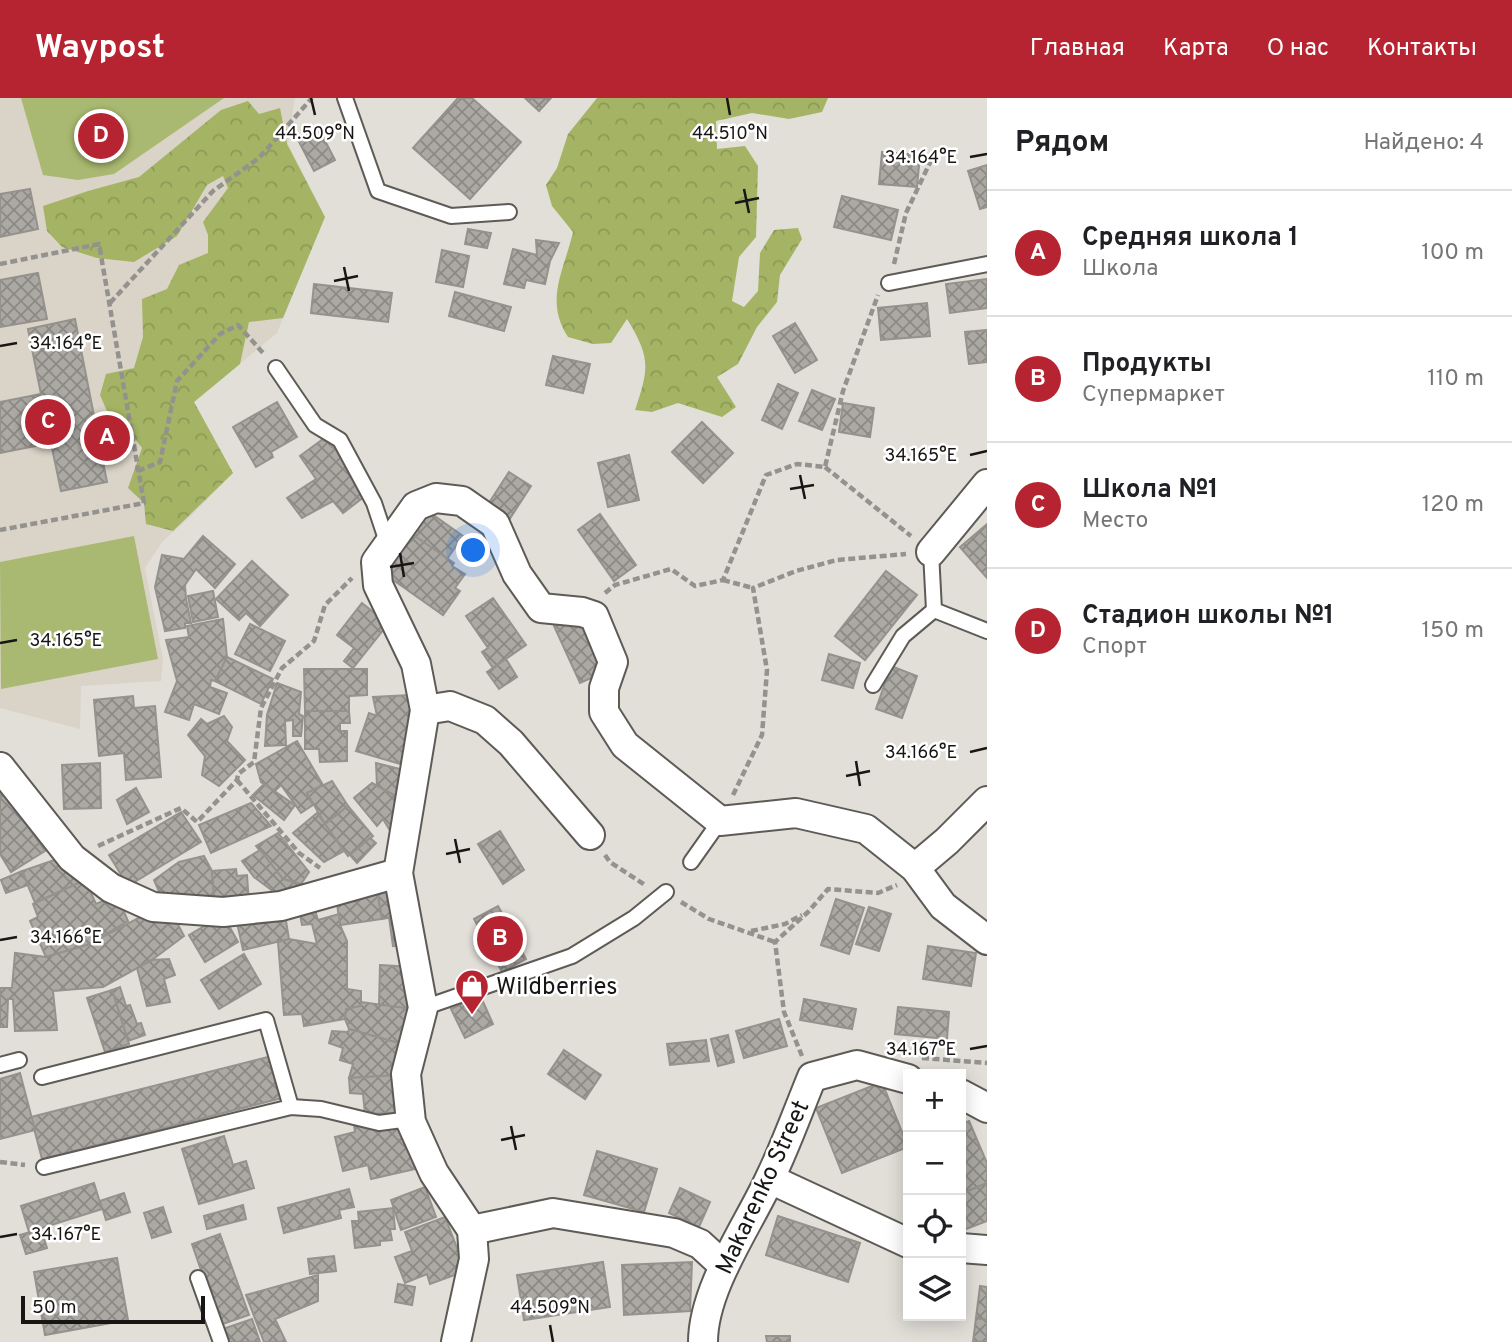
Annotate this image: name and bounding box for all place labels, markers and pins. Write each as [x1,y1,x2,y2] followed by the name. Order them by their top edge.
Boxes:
[78,110,124,162] pin: D
[25,396,71,448] pin: C
[84,412,130,464] pin: A
[477,913,523,965] pin: B
[453,967,491,1016] shop icon: Wildberries
[496,973,618,1003] place label: Wildberries

